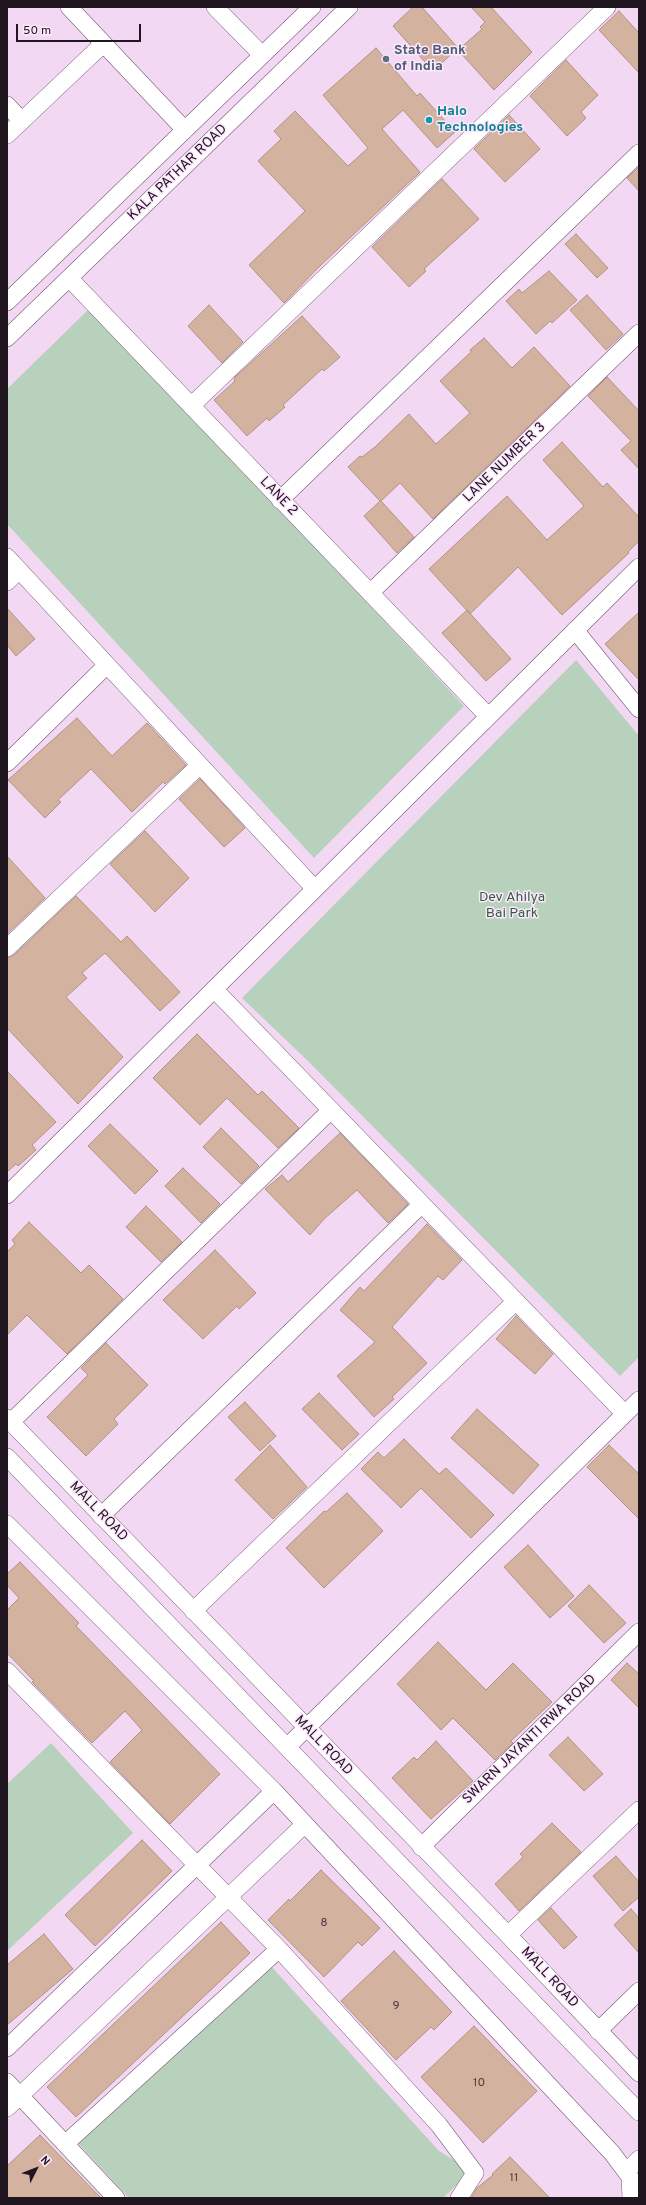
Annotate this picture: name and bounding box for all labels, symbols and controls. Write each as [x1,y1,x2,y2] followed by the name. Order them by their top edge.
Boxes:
[18,16,143,42] scale bar
[23,23,51,39] text: 50 m
[394,43,466,76] place label: State Bank of India
[381,54,391,64] marker: State Bank of India
[437,104,523,136] place label: Halo Technologies
[424,115,434,125] marker: Halo Technologies
[125,121,231,225] street label: KALA PATHAR ROAD
[460,419,550,507] street label: LANE NUMBER 3
[255,474,301,520] street label: LANE 2
[479,890,545,922] park label: Dev Ahilya Bai Park
[65,1479,131,1545] street label: MALL ROAD
[460,1672,600,1808] street label: SWARN JAYANTI RWA ROAD
[290,1713,356,1779] street label: MALL ROAD
[320,1917,328,1931] house number: 8
[517,1944,581,2012] street label: MALL ROAD
[392,2000,400,2014] house number: 9
[473,2077,485,2091] house number: 10
[16,2149,56,2189] north arrow
[37,2153,53,2169] text: N
[510,2172,518,2186] house number: 11

